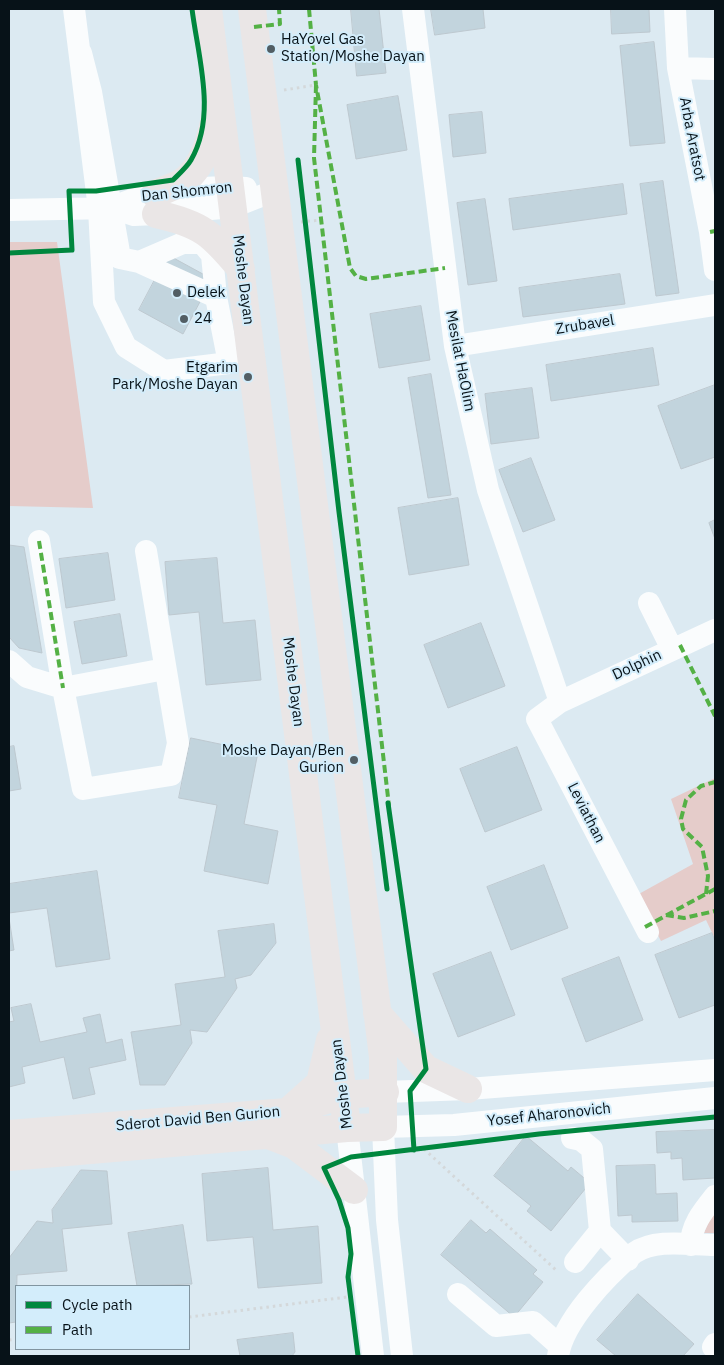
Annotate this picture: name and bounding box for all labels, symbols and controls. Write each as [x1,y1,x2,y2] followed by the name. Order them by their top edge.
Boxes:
[281,31,425,66] place label: HaYovel Gas Station/Moshe Dayan
[265,43,277,55] marker: HaYovel Gas Station/Moshe Dayan
[675,96,709,182] street label: Arba Aratsot
[141,178,233,206] street label: Dan Shomron
[229,234,257,326] street label: Moshe Dayan
[187,284,226,302] place label: Delek
[171,287,183,299] marker: Delek
[441,309,479,413] street label: Mesilat HaOlim
[194,310,212,328] place label: 24
[555,312,615,338] street label: Zrubavel
[178,313,190,325] marker: 24
[112,359,238,394] place label: Etgarim Park/Moshe Dayan
[242,371,254,383] marker: Etgarim Park/Moshe Dayan
[279,636,307,728] street label: Moshe Dayan
[610,646,664,684] street label: Dolphin
[222,742,344,777] place label: Moshe Dayan/Ben Gurion
[348,754,360,766] marker: Moshe Dayan/Ben Gurion
[563,780,609,846] street label: Leviathan
[328,1038,356,1130] street label: Moshe Dayan
[486,1100,612,1130] street label: Yosef Aharonovich
[115,1103,281,1135] street label: Sderot David Ben Gurion
[15,1285,190,1350] legend
[62,1295,133,1314] text: Cycle path
[62,1320,93,1339] text: Path

